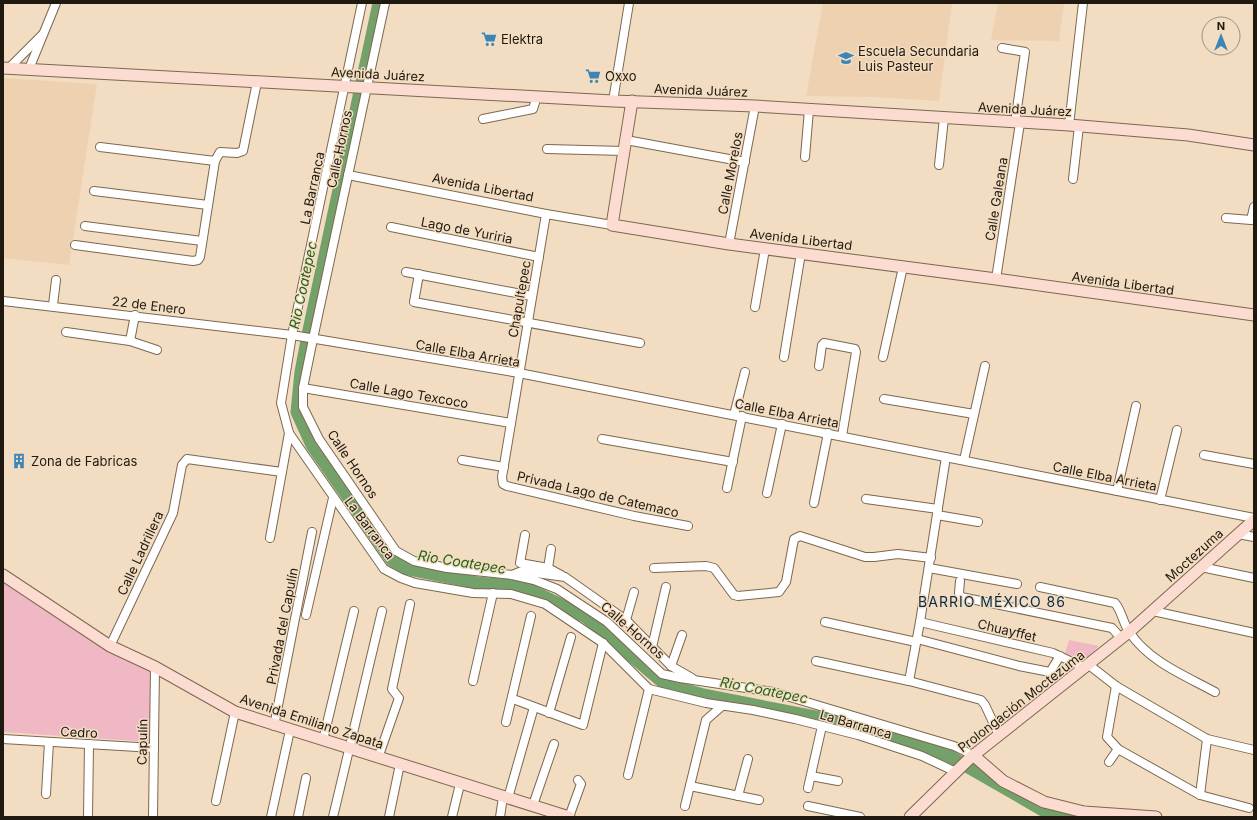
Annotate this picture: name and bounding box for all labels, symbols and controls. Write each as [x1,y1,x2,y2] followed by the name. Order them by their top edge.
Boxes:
[1201,16,1241,56] north arrow
[1217,19,1225,33] text: N
[480,30,498,48] supermarket icon: Elektra
[501,31,543,47] place label: Elektra
[858,43,979,74] place label: Escuela Secundaria Luis Pasteur
[837,49,855,67] school or university icon: Escuela Secundaria Luis Pasteur
[331,64,425,84] street label: Avenida Juárez
[584,67,602,85] supermarket icon: Oxxo
[605,68,637,84] place label: Oxxo
[654,80,748,100] street label: Avenida Juárez
[978,99,1072,119] street label: Avenida Juárez
[323,108,355,189] street label: Calle Hornos
[714,130,746,216] street label: Calle Morelos
[296,150,328,226] street label: La Barranca
[981,156,1011,242] street label: Calle Galeana
[431,169,535,205] street label: Avenida Libertad
[420,213,514,247] street label: Lago de Yuriria
[749,225,853,253] street label: Avenida Libertad
[285,240,320,330] water label: Rio Coatepec
[504,259,534,339] street label: Chapultepec
[1071,268,1175,298] street label: Avenida Libertad
[111,293,187,317] street label: 22 de Enero
[414,336,522,370] street label: Calle Elba Arrieta
[348,375,470,411] street label: Calle Lago Texcoco
[734,395,840,431] street label: Calle Elba Arrieta
[324,427,382,501] street label: Calle Hornos
[10,452,28,470] building icon: Zona de Fabricas
[31,453,138,469] place label: Zona de Fabricas
[1052,458,1158,494] street label: Calle Elba Arrieta
[515,468,681,520] street label: Privada Lago de Catemaco
[341,494,399,562] street label: La Barranca
[113,508,167,598] street label: Calle Ladrillera
[1162,525,1226,585] street label: Moctezuma
[417,546,507,577] water label: Rio Coatepec
[263,566,301,686] street label: Privada del Capulín
[918,593,1066,610] district label: BARRIO MÉXICO 86
[598,598,668,662] street label: Calle Hornos
[976,615,1038,645] street label: Chuayffet
[954,647,1088,755] street label: Prolongación Moctezuma
[719,673,809,706] water label: Rio Coatepec
[238,690,386,752] street label: Avenida Emiliano Zapata
[818,706,894,742] street label: La Barranca
[134,719,150,765] street label: Capulín
[60,723,98,741] street label: Cedro

